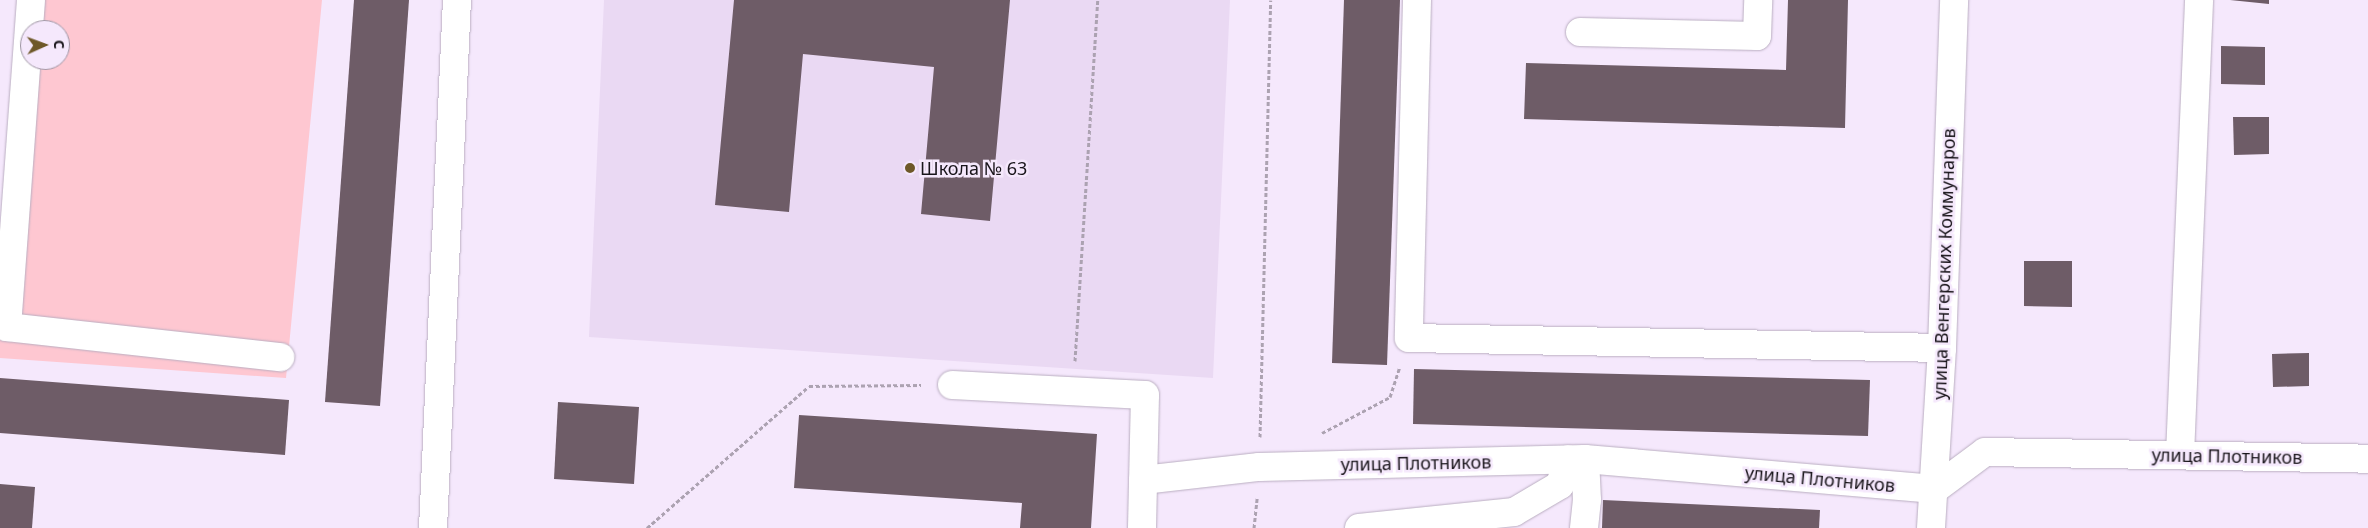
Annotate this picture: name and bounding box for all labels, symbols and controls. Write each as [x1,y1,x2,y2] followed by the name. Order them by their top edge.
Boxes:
[20,20,70,70] north arrow
[50,40,69,49] text: С
[1928,128,1960,400] street label: улица Венгерских Коммунаров
[920,157,1027,179] place label: Школа № 63
[904,162,916,174] marker: Школа № 63
[2152,444,2302,468] street label: улица Плотников
[1341,451,1491,475] street label: улица Плотников
[1744,462,1896,496] street label: улица Плотников

